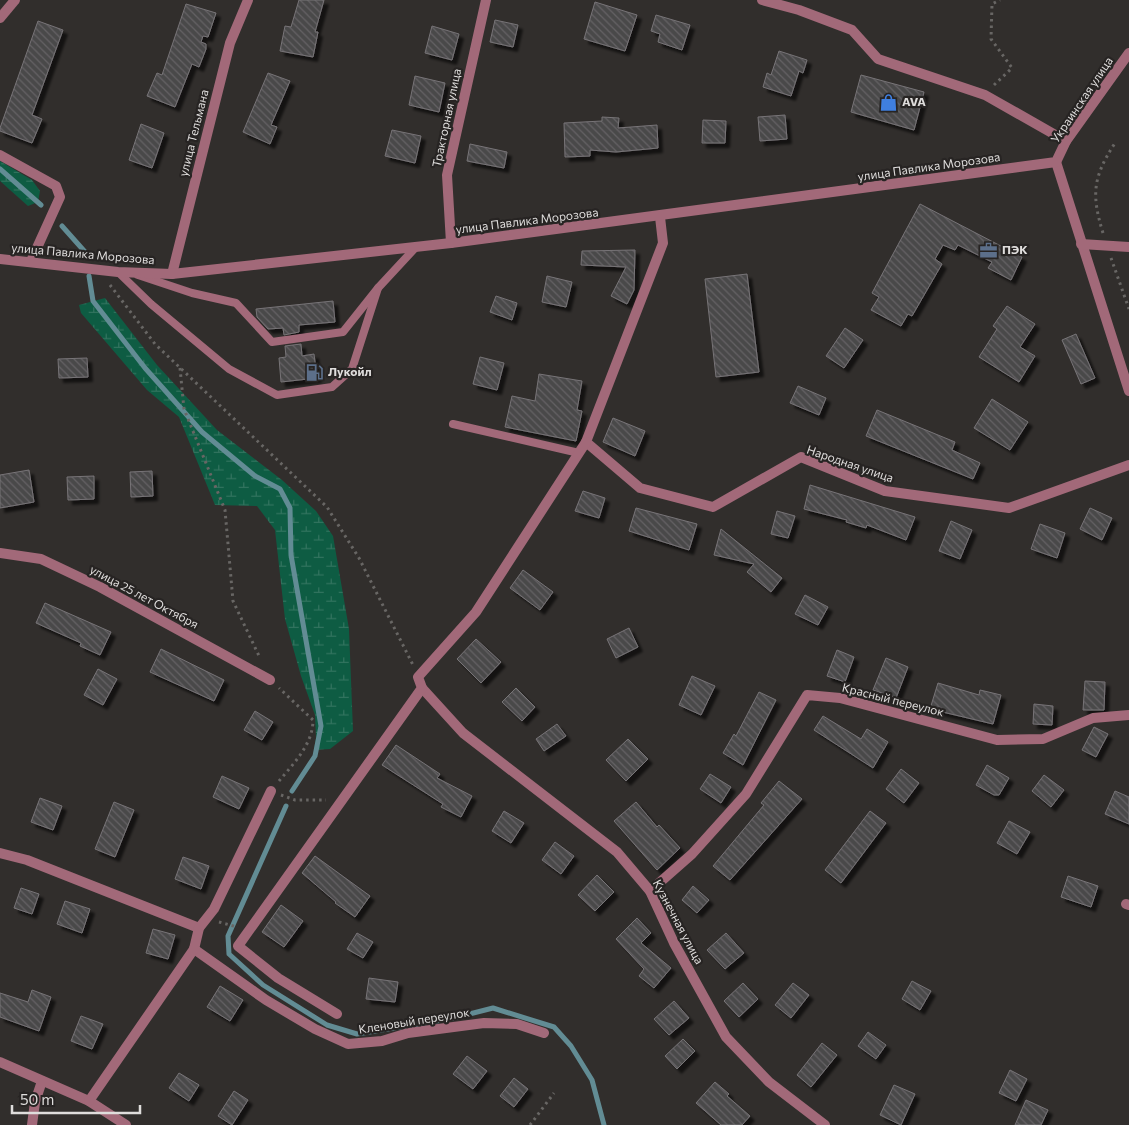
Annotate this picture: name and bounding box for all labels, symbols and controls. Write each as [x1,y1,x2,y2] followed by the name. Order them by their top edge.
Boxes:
[1047,54,1115,145] street label: Украинская улица
[429,67,463,168] street label: Тракторная улица
[175,88,211,178] street label: улица Тельмана
[878,92,898,112] shop icon: AVA
[902,94,926,108] place label: AVA
[857,149,1001,183] street label: улица Павлика Морозова
[455,204,599,236] street label: улица Павлика Морозова
[11,240,155,266] street label: улица Павлика Морозова
[978,240,998,260] office icon: ПЭК
[1002,242,1028,256] place label: ПЭК
[304,362,324,382] fuel station icon: Лукойл
[328,364,372,378] place label: Лукойл
[805,442,896,484] street label: Народная улица
[88,562,201,631] street label: улица 25 лет Октября
[841,680,946,719] street label: Красный переулок
[651,877,707,966] street label: Кузнечная улица
[357,1004,471,1036] street label: Кленовый переулок
[12,1082,140,1114] scale bar
[20,1090,54,1108] text: 50 m

